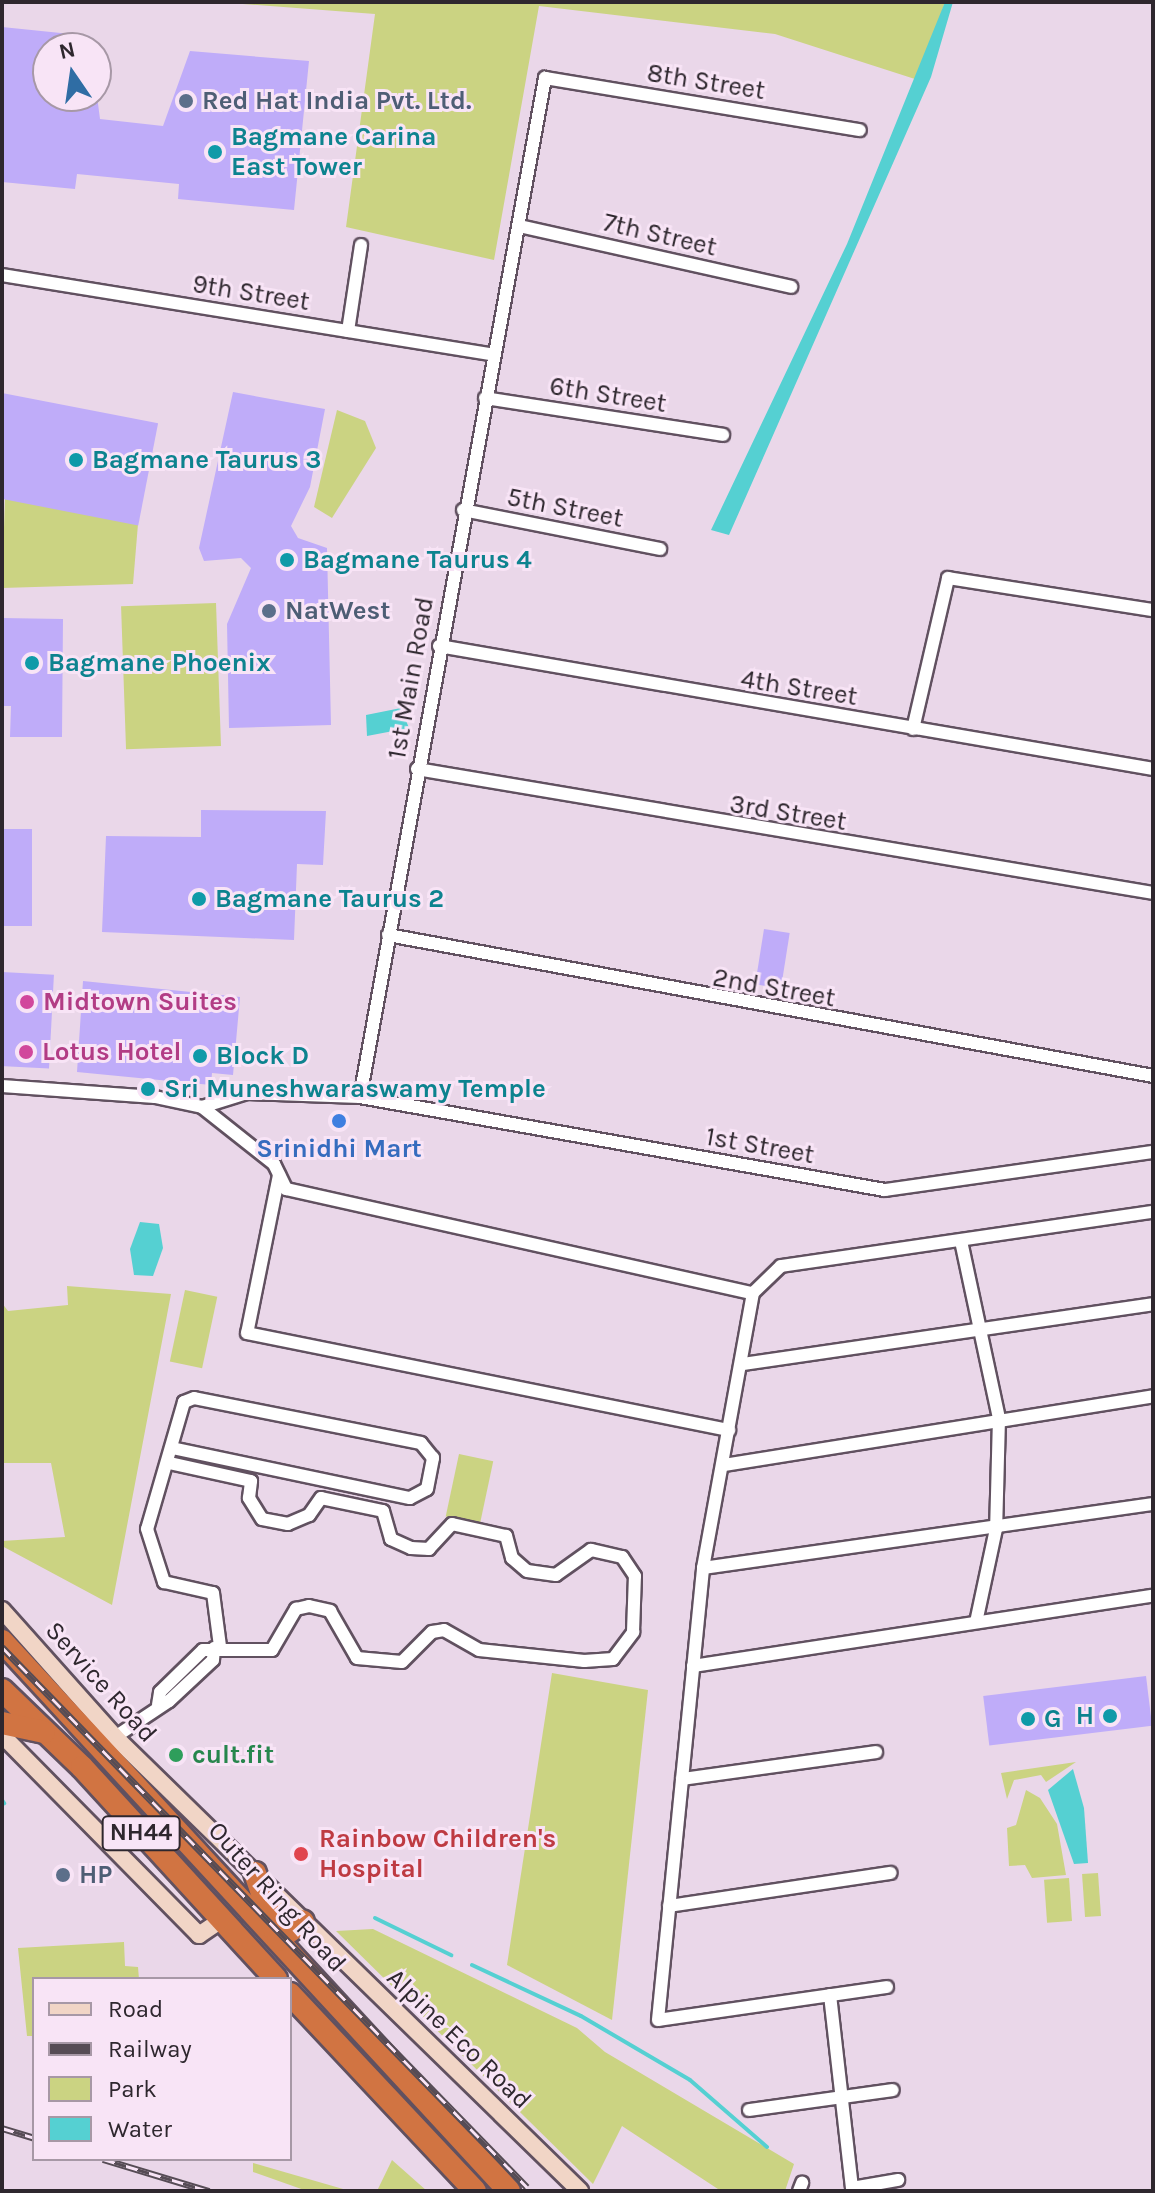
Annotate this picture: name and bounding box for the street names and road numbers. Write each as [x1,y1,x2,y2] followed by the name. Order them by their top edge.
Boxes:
[645,57,767,107] street label: 8th Street
[600,207,720,263] street label: 7th Street
[190,268,312,318] street label: 9th Street
[547,370,669,420] street label: 6th Street
[504,481,626,535] street label: 5th Street
[381,595,441,761] street label: 1st Main Road
[739,663,859,713] street label: 4th Street
[727,788,849,838] street label: 3rd Street
[710,962,838,1014] street label: 2nd Street
[703,1121,817,1171] street label: 1st Street
[39,1615,163,1749] street label: Service Road
[101,1813,181,1853] road number: NH44
[201,1815,353,1979] street label: Outer Ring Road
[380,1962,538,2116] street label: Alpine Eco Road

